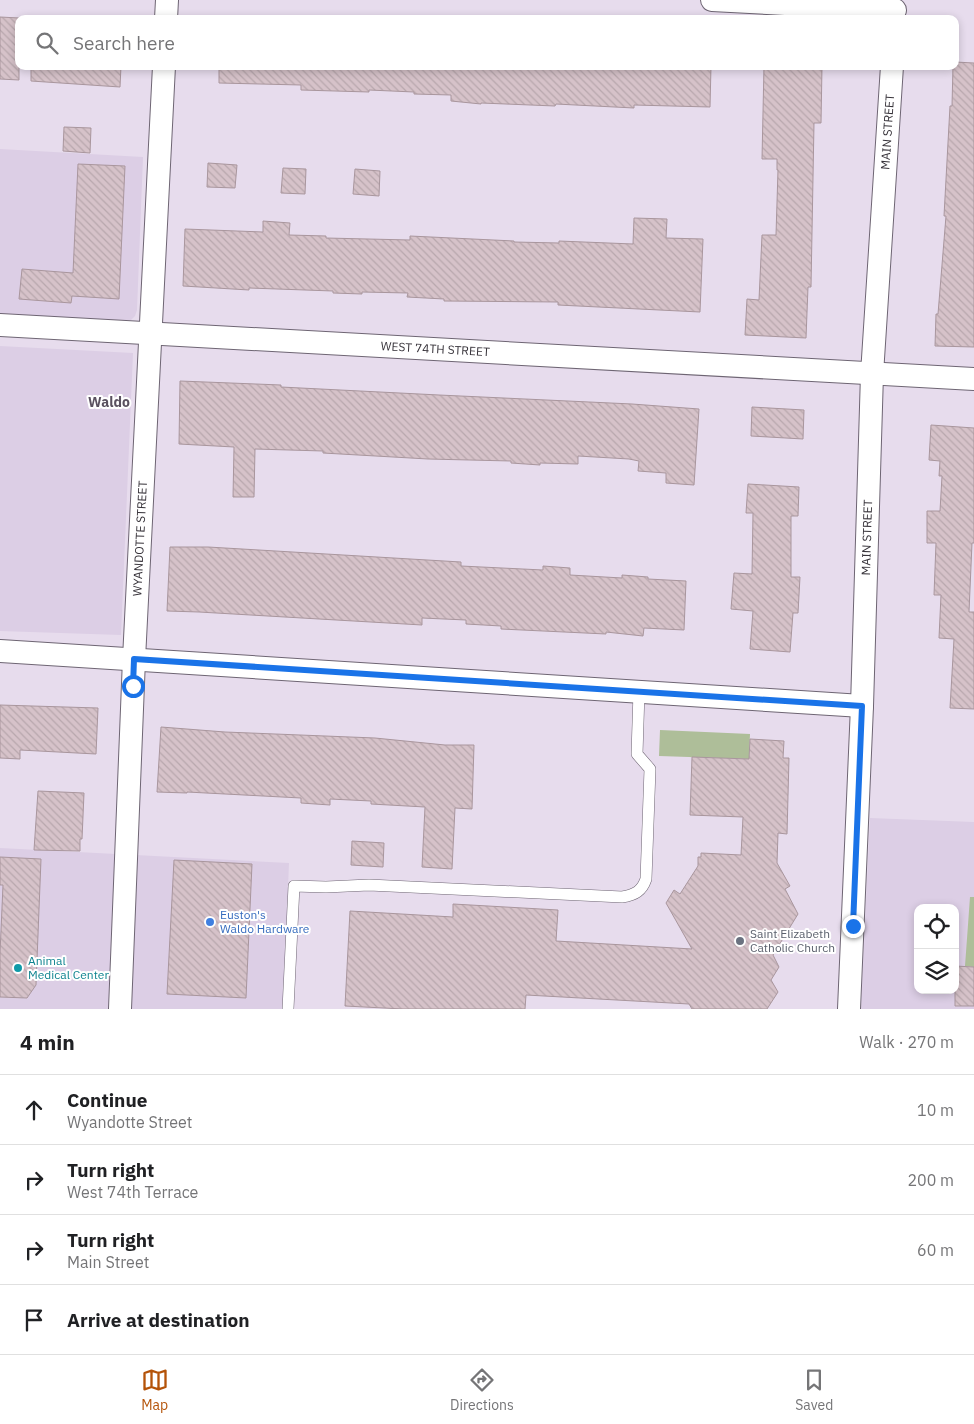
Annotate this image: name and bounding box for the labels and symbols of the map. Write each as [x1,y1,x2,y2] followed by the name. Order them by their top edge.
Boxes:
[877,93,897,170] street label: MAIN STREET
[380,338,490,359] street label: WEST 74TH STREET
[88,393,130,411] district label: Waldo
[129,480,150,597] street label: WYANDOTTE STREET
[858,499,875,575] street label: MAIN STREET
[122,675,145,698] route start
[220,907,310,936] place label: Euston's Waldo Hardware
[842,915,865,938] route end
[204,916,216,928] marker: Euston's Waldo Hardware
[750,926,835,955] place label: Saint Elizabeth Catholic Church
[734,935,746,947] marker: Saint Elizabeth Catholic Church
[28,953,109,982] place label: Animal Medical Center
[12,962,24,974] marker: Animal Medical Center

